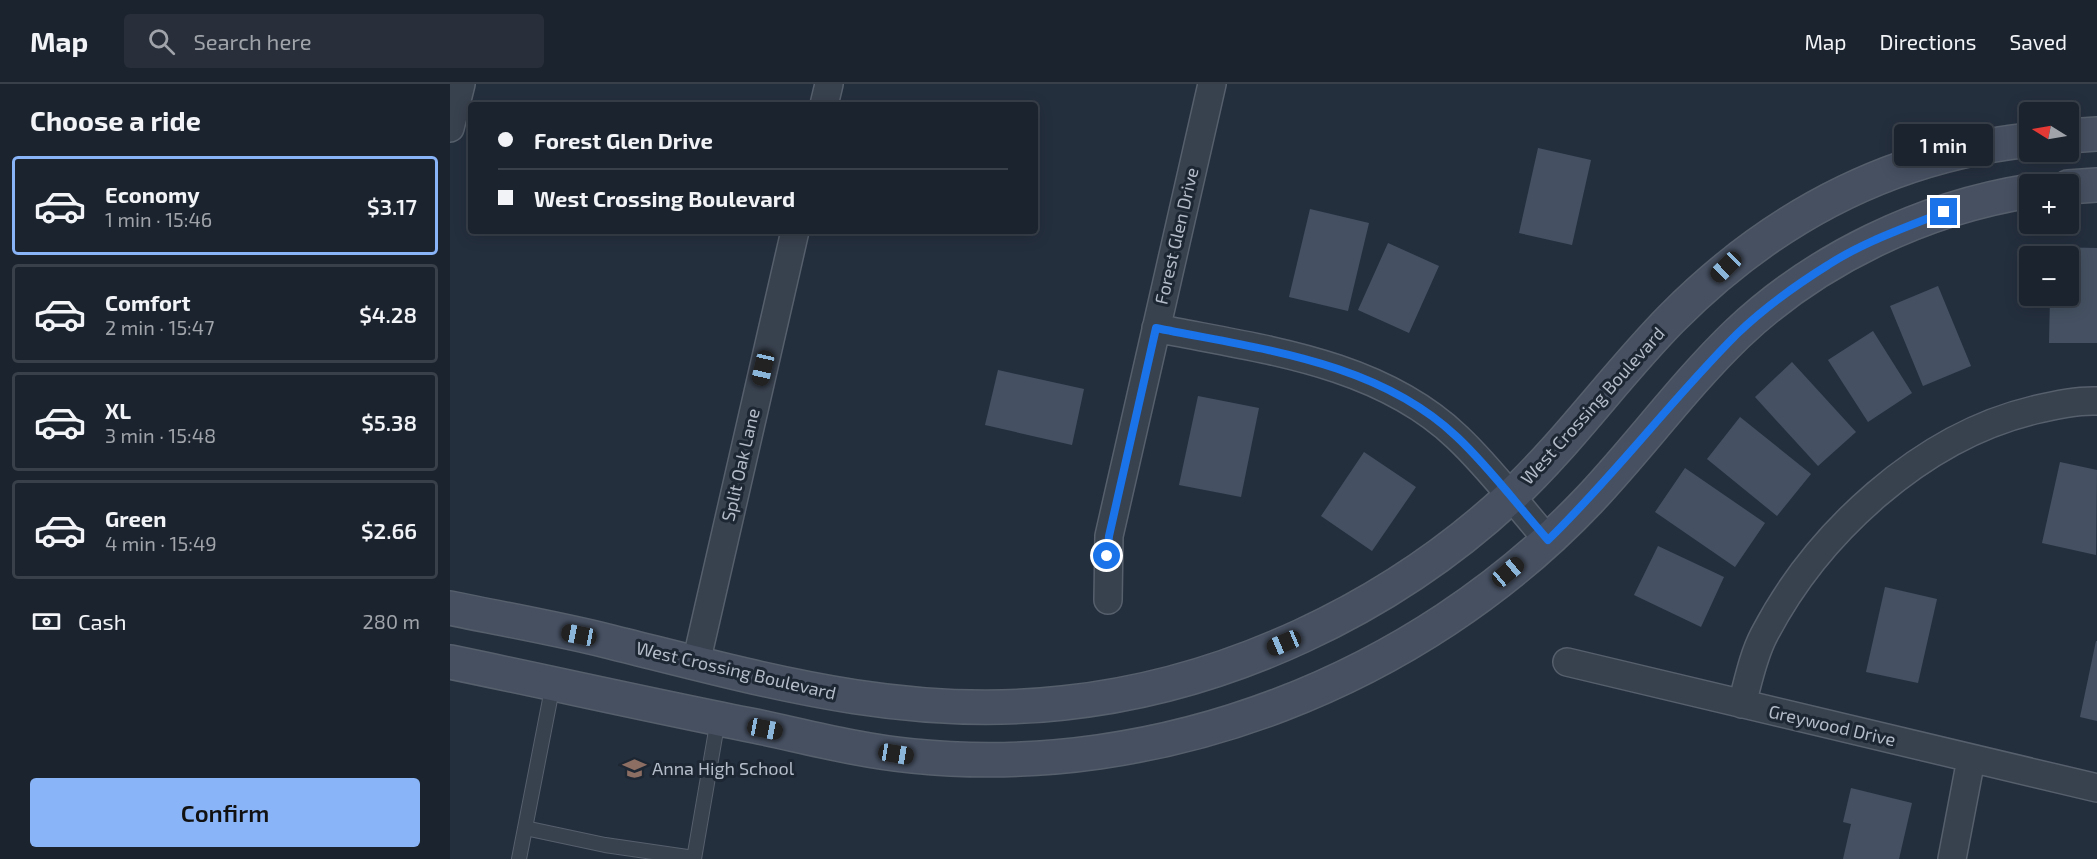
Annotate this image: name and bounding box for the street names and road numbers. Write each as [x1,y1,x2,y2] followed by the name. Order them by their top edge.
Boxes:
[1150,165,1202,306] street label: Forest Glen Drive
[1516,322,1669,489] street label: West Crossing Boulevard
[716,406,764,523] street label: Split Oak Lane
[634,636,838,704] street label: West Crossing Boulevard
[1767,700,1898,750] street label: Greywood Drive

